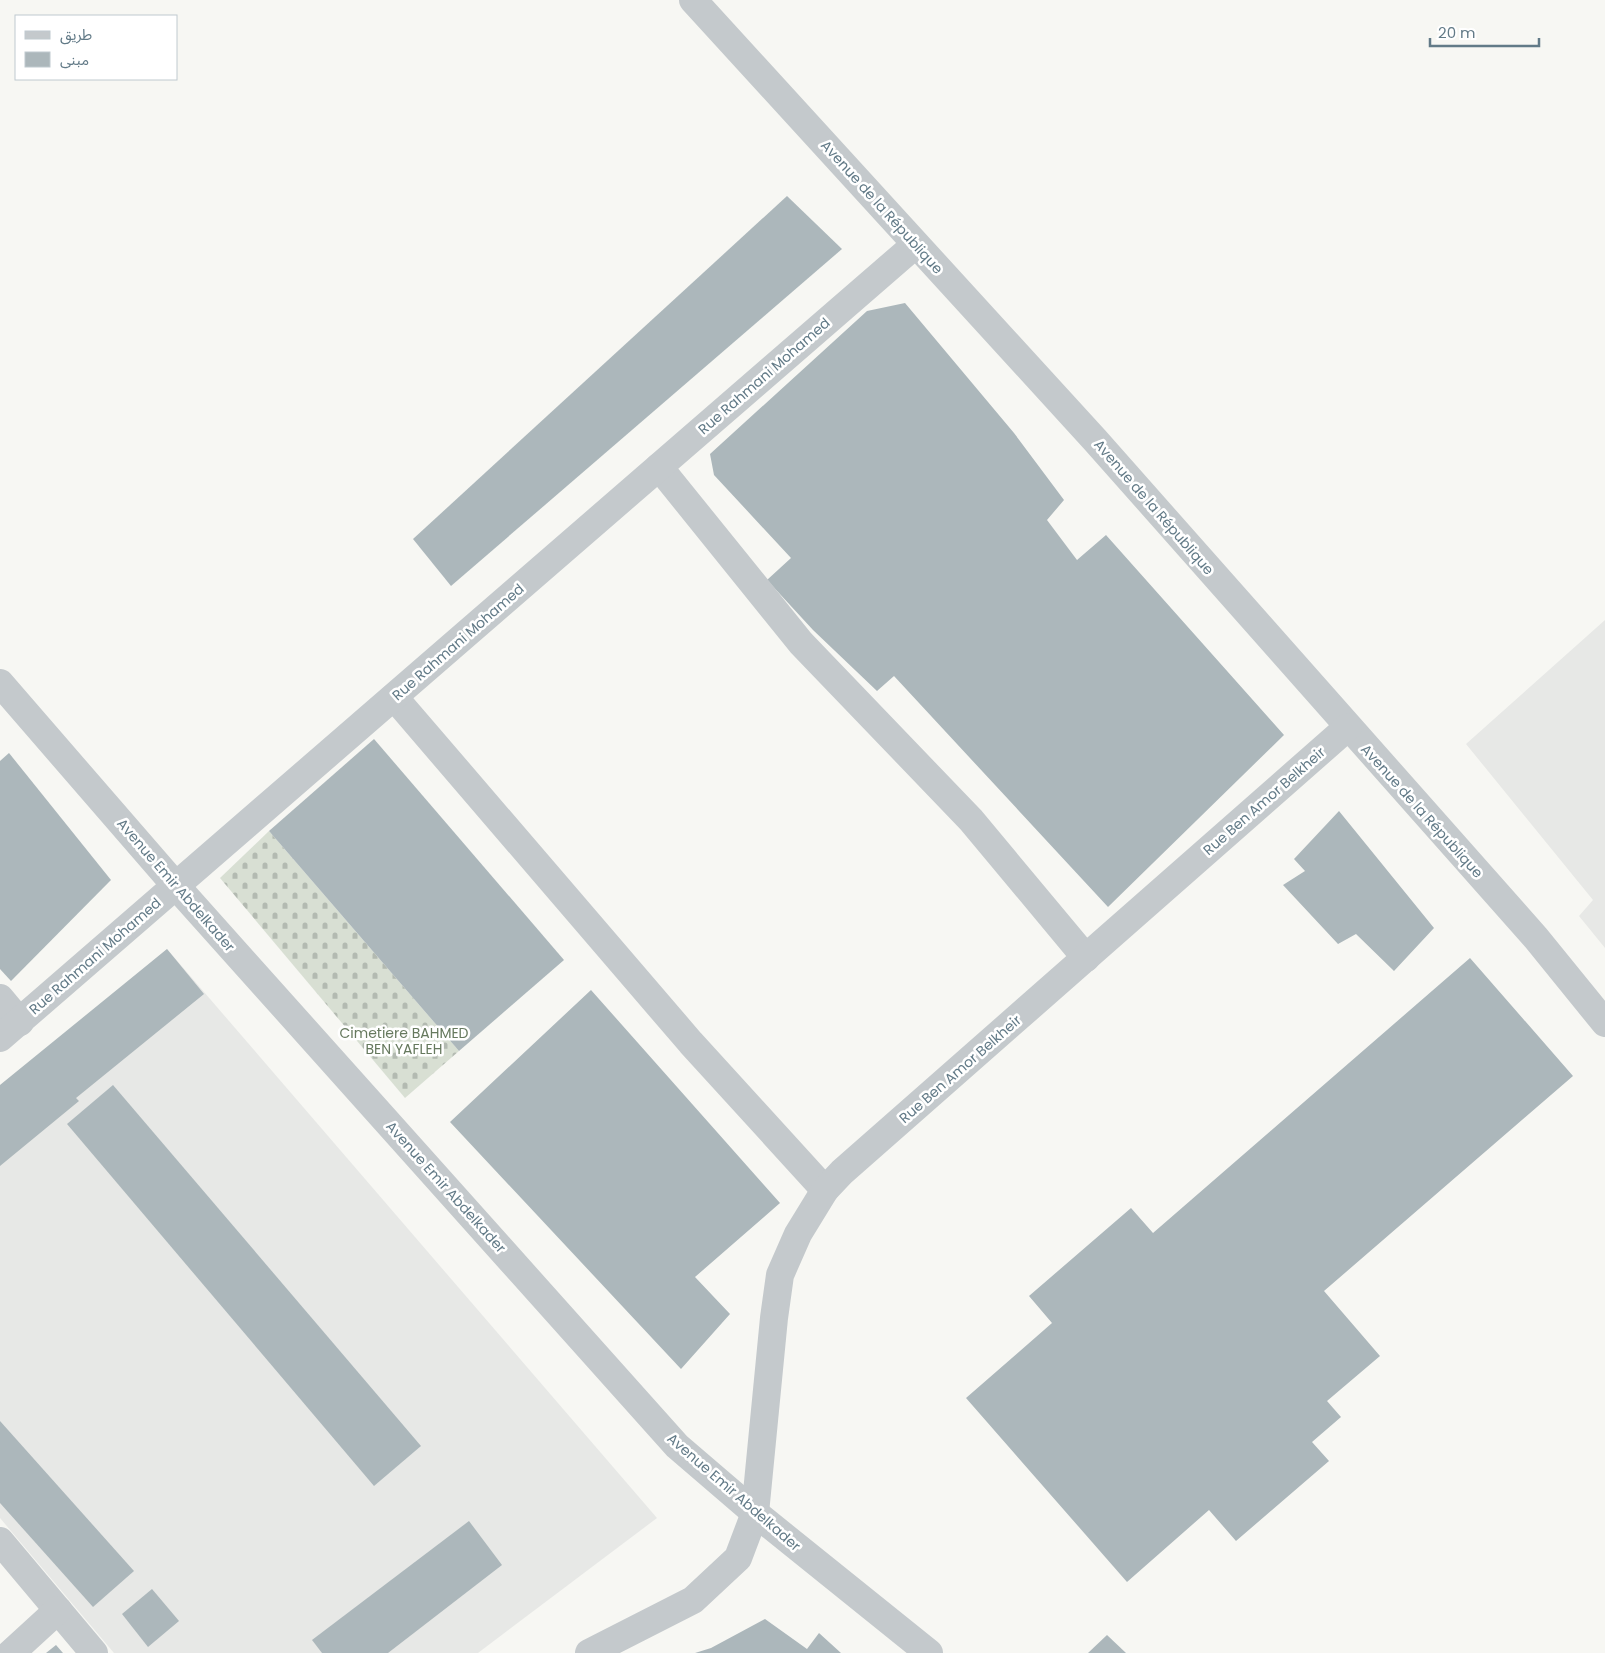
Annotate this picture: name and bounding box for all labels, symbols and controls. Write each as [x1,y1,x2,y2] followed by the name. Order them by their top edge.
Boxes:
[15,15,178,80] legend
[1430,15,1539,47] scale bar
[1438,22,1476,43] text: 20 m
[60,24,92,45] text: طريق
[60,49,89,70] text: مبنى
[816,136,948,279] street label: Avenue de la République
[694,313,834,439] street label: Rue Rahmani Mohamed
[1089,435,1219,579] street label: Avenue de la République
[388,579,528,705] street label: Rue Rahmani Mohamed
[1356,740,1488,883] street label: Avenue de la République
[1199,742,1329,860] street label: Rue Ben Amor Belkheir
[112,814,240,956] street label: Avenue Emir Abdelkader
[25,893,165,1019] street label: Rue Rahmani Mohamed
[895,1010,1025,1128] street label: Rue Ben Amor Belkheir
[339,1023,469,1059] park label: Cimetiere BAHMED BEN YAFLEH
[381,1117,511,1257] street label: Avenue Emir Abdelkader
[663,1428,805,1556] street label: Avenue Emir Abdelkader

